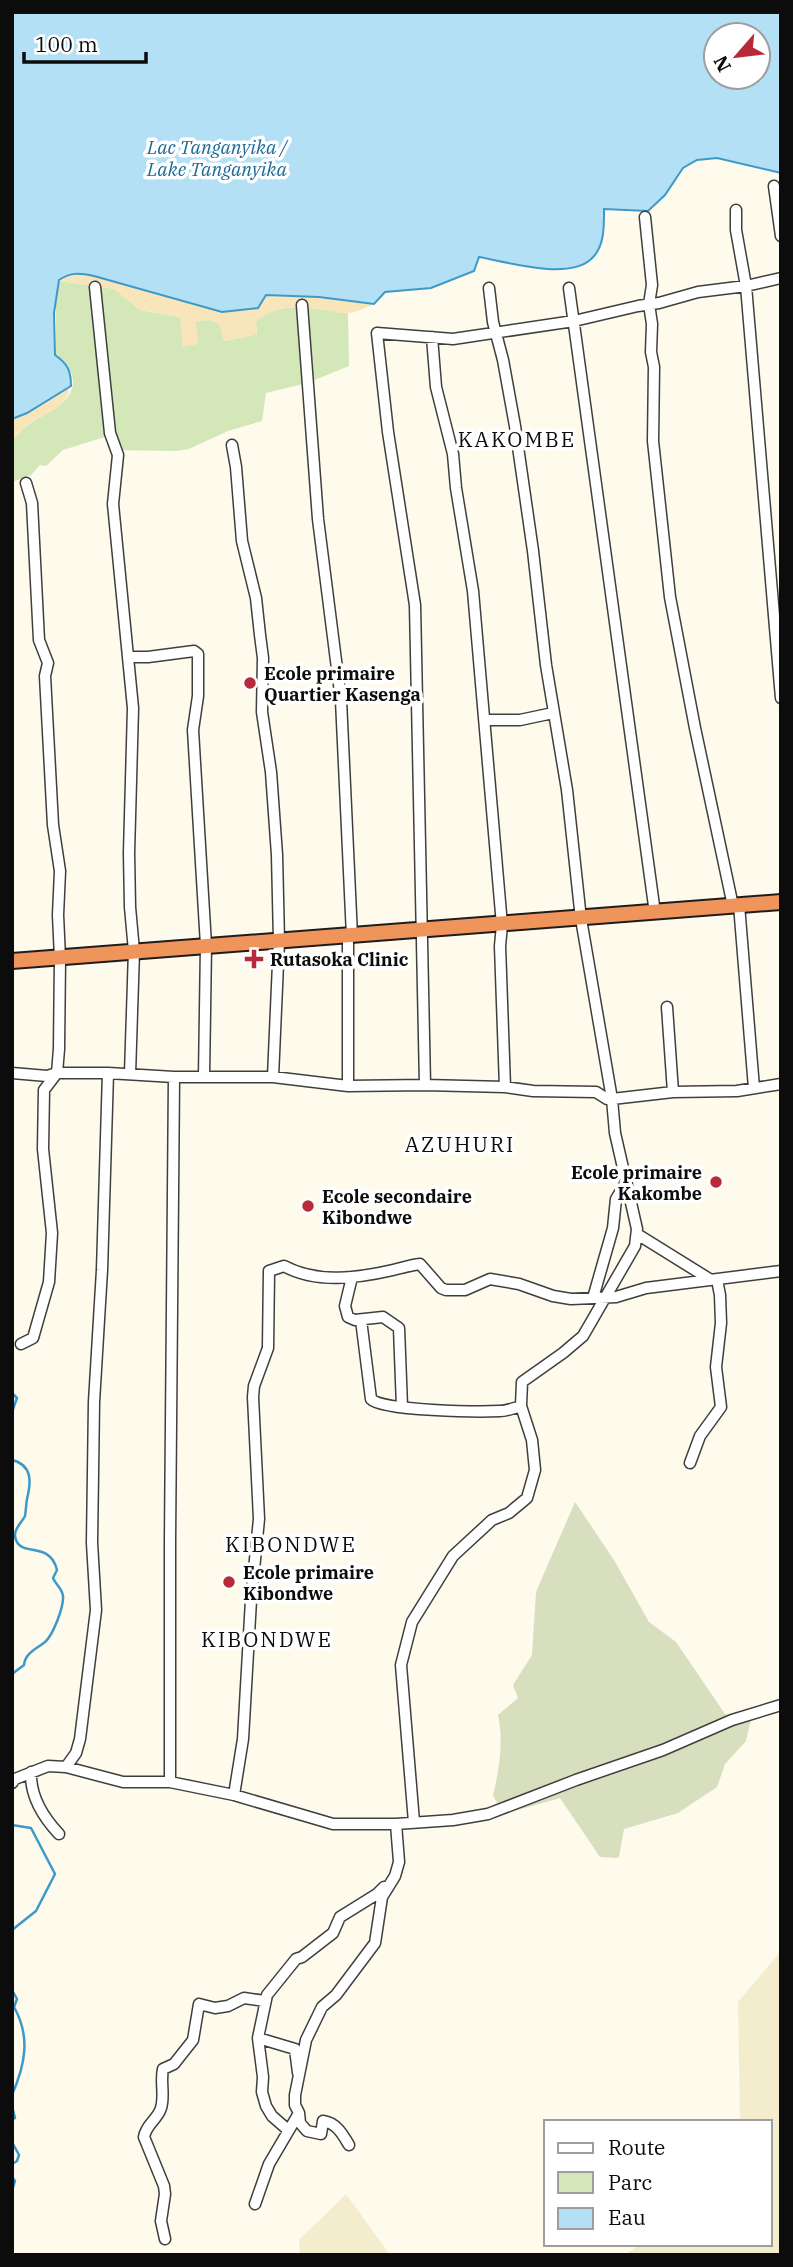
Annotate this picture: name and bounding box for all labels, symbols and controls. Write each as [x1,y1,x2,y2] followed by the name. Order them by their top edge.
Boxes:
[24,21,147,65] scale bar
[702,21,772,91] north arrow
[35,30,98,58] text: 100 m
[708,52,736,76] text: N
[146,135,289,181] water label: Lac Tanganyika / Lake Tanganyika
[458,425,576,453] district label: KAKOMBE
[264,662,421,706] place label: Ecole primaire Quartier Kasenga
[242,675,258,691] marker: Ecole primaire Quartier Kasenga
[270,948,409,971] place label: Rutasoka Clinic
[244,949,264,969] marker: Rutasoka Clinic
[405,1130,515,1158] district label: AZUHURI
[571,1161,702,1205] place label: Ecole primaire Kakombe
[708,1174,724,1190] marker: Ecole primaire Kakombe
[322,1185,472,1229] place label: Ecole secondaire Kibondwe
[300,1198,316,1214] marker: Ecole secondaire Kibondwe
[225,1530,357,1558] district label: KIBONDWE
[243,1561,374,1605] place label: Ecole primaire Kibondwe
[221,1574,237,1590] marker: Ecole primaire Kibondwe
[201,1625,333,1653] district label: KIBONDWE
[544,2120,772,2246] legend
[608,2133,665,2161] text: Route
[608,2168,652,2196] text: Parc
[608,2203,646,2231] text: Eau

